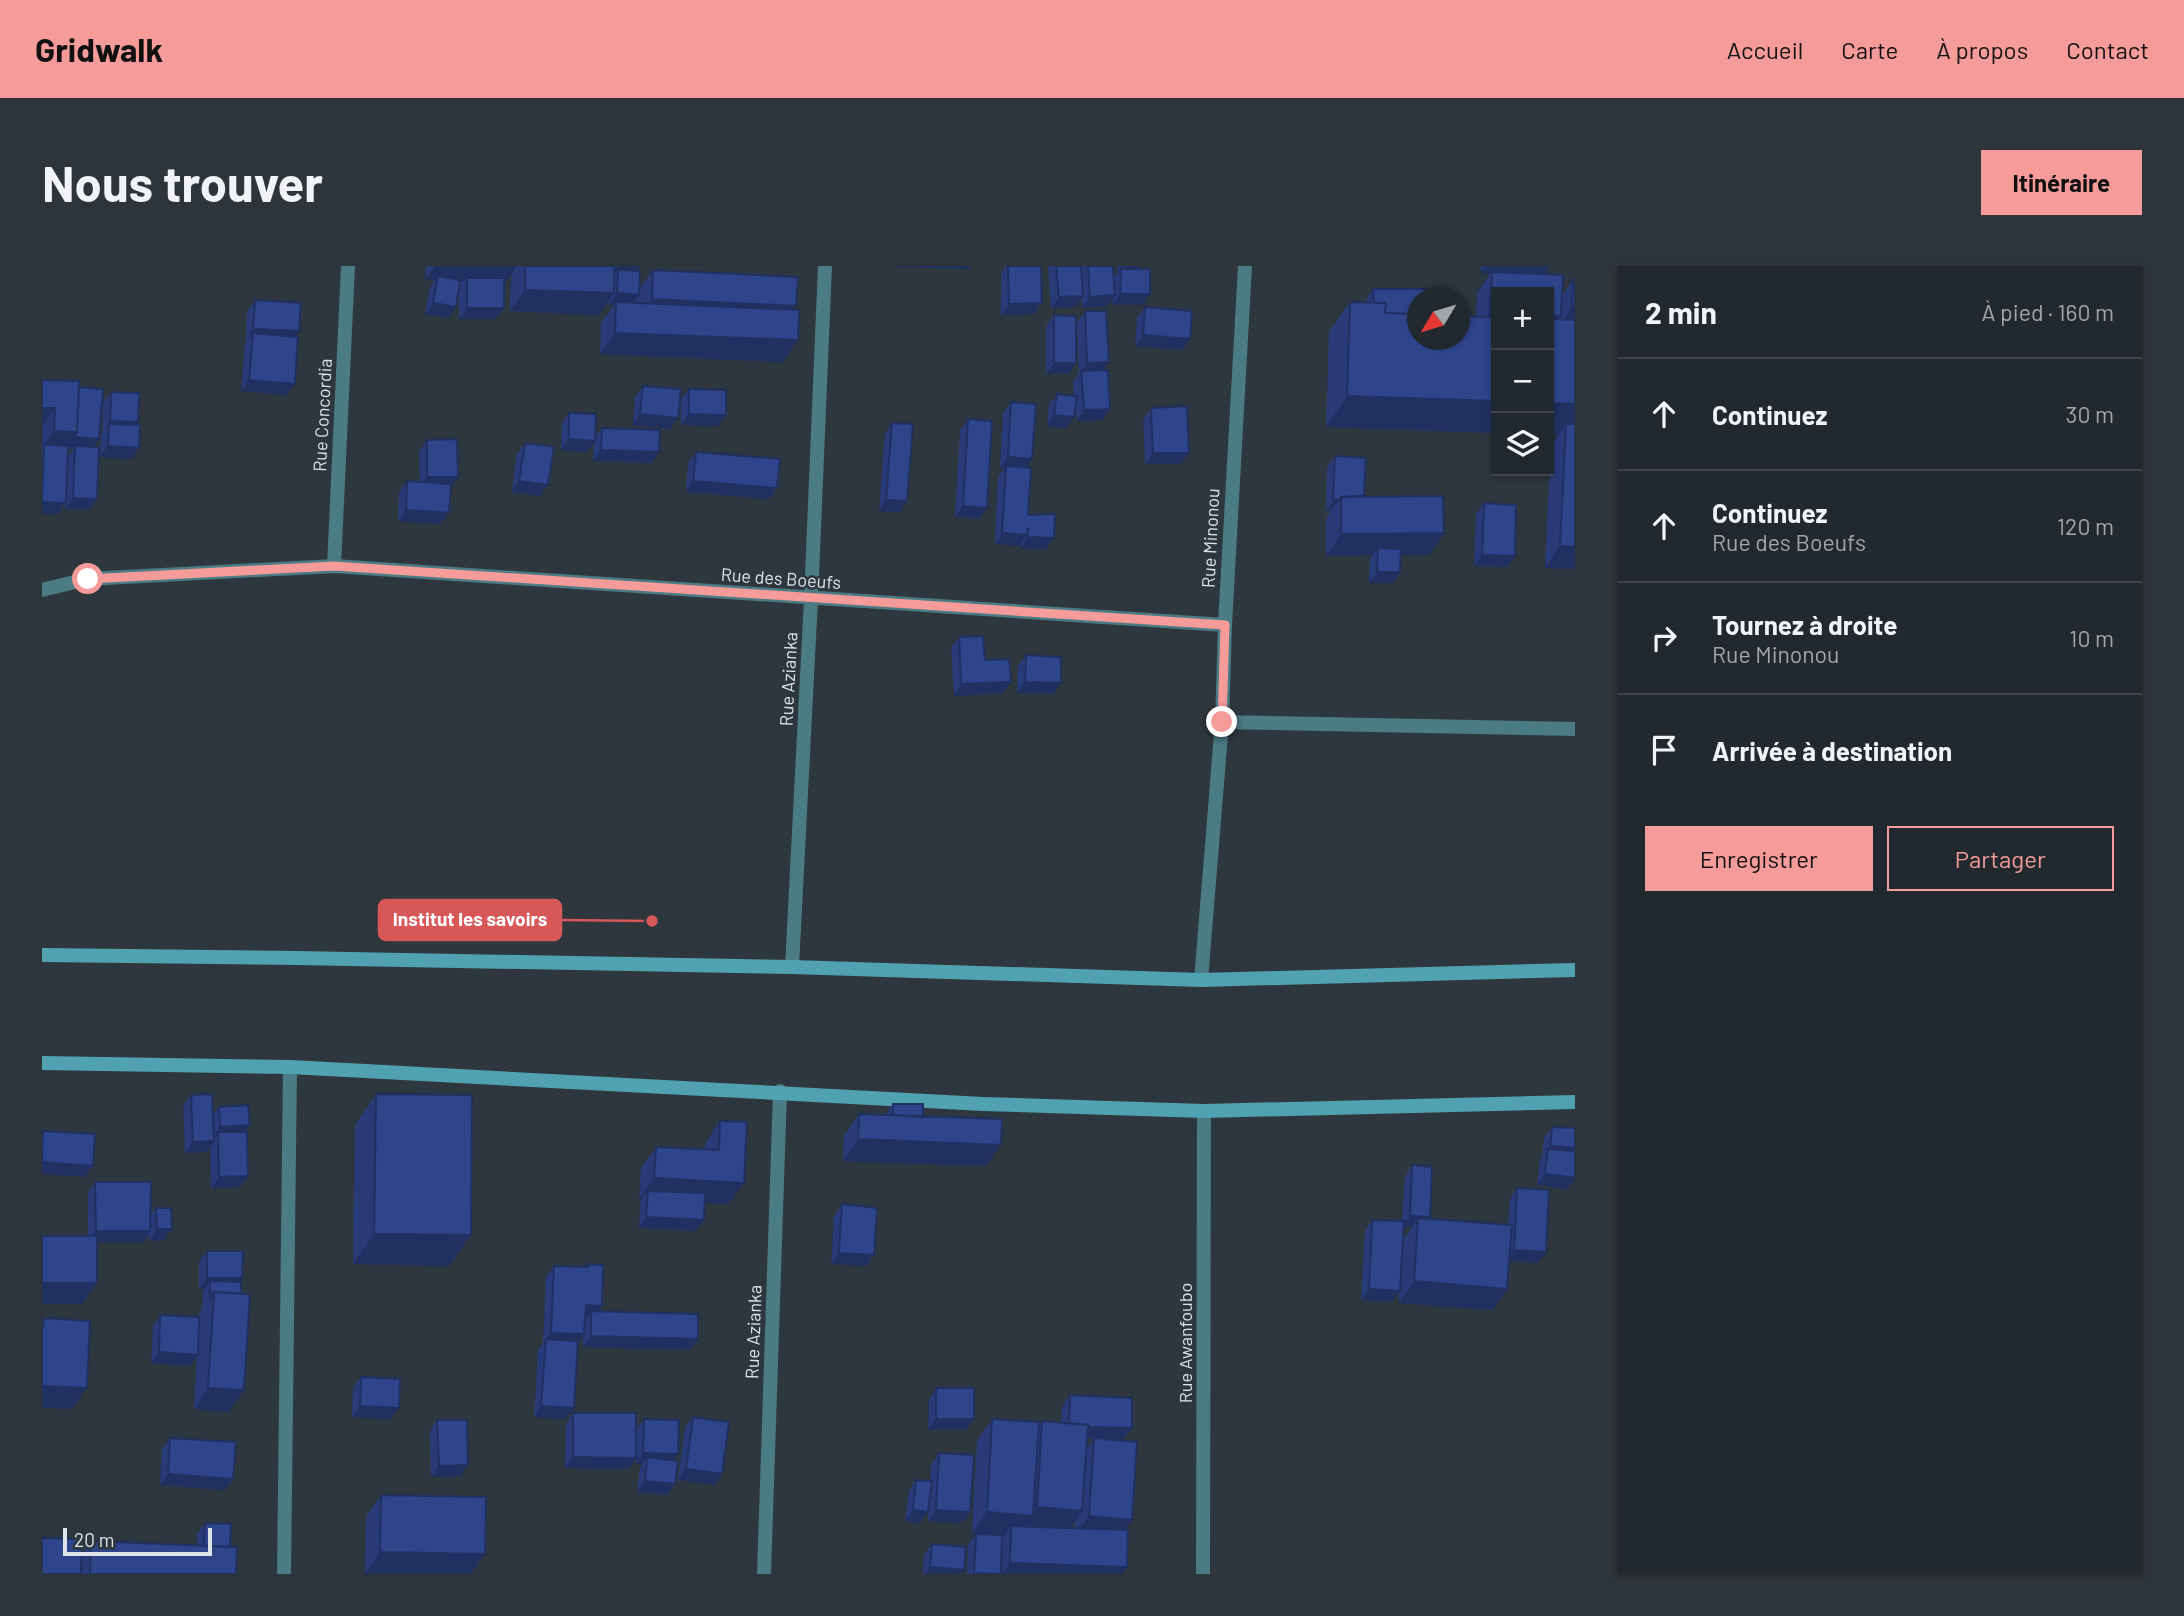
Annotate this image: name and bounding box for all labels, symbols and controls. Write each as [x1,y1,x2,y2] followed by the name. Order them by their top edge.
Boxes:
[35,29,163,69] text: Gridwalk
[1727,35,1803,64] text: Accueil
[1841,35,1898,64] text: Carte
[1936,35,2028,64] text: À propos
[2066,35,2149,64] text: Contact
[1981,150,2142,215] button: Itinéraire
[42,153,323,212] text: Nous trouver
[1407,287,1470,350] north arrow
[1491,287,1554,476] map controls
[1491,287,1554,350] button: +
[1645,294,1717,330] text: 2 min
[1982,298,2114,326] text: À pied · 160 m
[1491,350,1554,413] button: −
[308,358,336,472] street label: Rue Concordia
[1645,395,1683,433] icon: ahead
[1712,399,1828,430] text: Continuez
[2066,400,2114,428] text: 30 m
[1491,413,1554,476] button: layers
[1196,488,1224,588] street label: Rue Minonou
[1712,497,1828,528] text: Continuez
[1645,507,1683,545] icon: ahead
[2057,512,2114,540] text: 120 m
[1712,528,1866,556] text: Rue des Boeufs
[72,563,103,594] route start
[720,563,842,593] street label: Rue des Boeufs
[1712,609,1897,640] text: Tournez à droite
[1645,619,1683,657] icon: right
[2069,624,2114,652] text: 10 m
[775,631,801,727] street label: Rue Azianka
[1712,640,1839,668] text: Rue Minonou
[1206,706,1237,737] route end
[1645,731,1683,769] icon: arrive
[1712,735,1952,766] text: Arrivée à destination
[1645,826,1873,891] button: Enregistrer
[1887,826,2114,891] button: Partager
[379,900,561,940] callout: Institut les savoirs
[393,907,547,930] text: Institut les savoirs
[1174,1283,1196,1403] street label: Rue Awanfoubo
[740,1284,766,1380] street label: Rue Azianka
[63,1525,212,1557] scale bar
[74,1528,114,1551] text: 20 m

